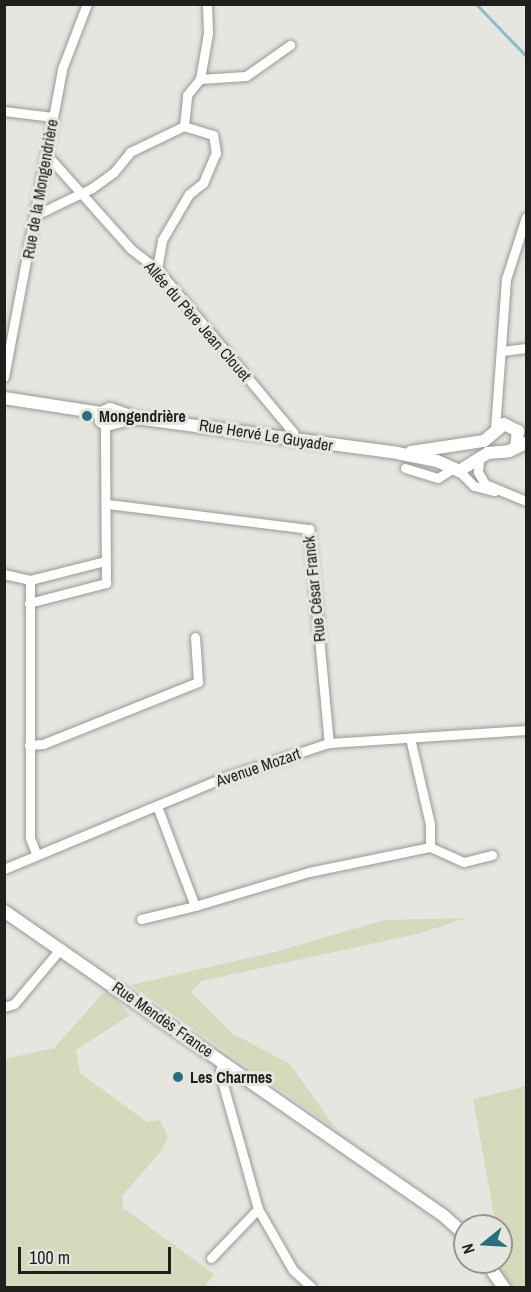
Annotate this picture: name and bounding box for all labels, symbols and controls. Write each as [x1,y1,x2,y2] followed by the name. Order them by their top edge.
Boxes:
[18,118,62,260] street label: Rue de la Mongendrière
[141,257,255,385] street label: Allée du Père Jean Clouet
[99,406,186,426] place label: Mongendrière
[80,409,94,423] marker: Mongendrière
[198,415,334,455] street label: Rue Hervé Le Guyader
[299,535,329,643] street label: Rue César Franck
[213,744,303,790] street label: Avenue Mozart
[109,977,217,1061] street label: Rue Mendès France
[190,1067,272,1087] place label: Les Charmes
[171,1070,185,1084] marker: Les Charmes
[453,1214,513,1274] north arrow
[21,1235,174,1273] scale bar
[456,1241,480,1257] text: N
[29,1245,70,1270] text: 100 m

